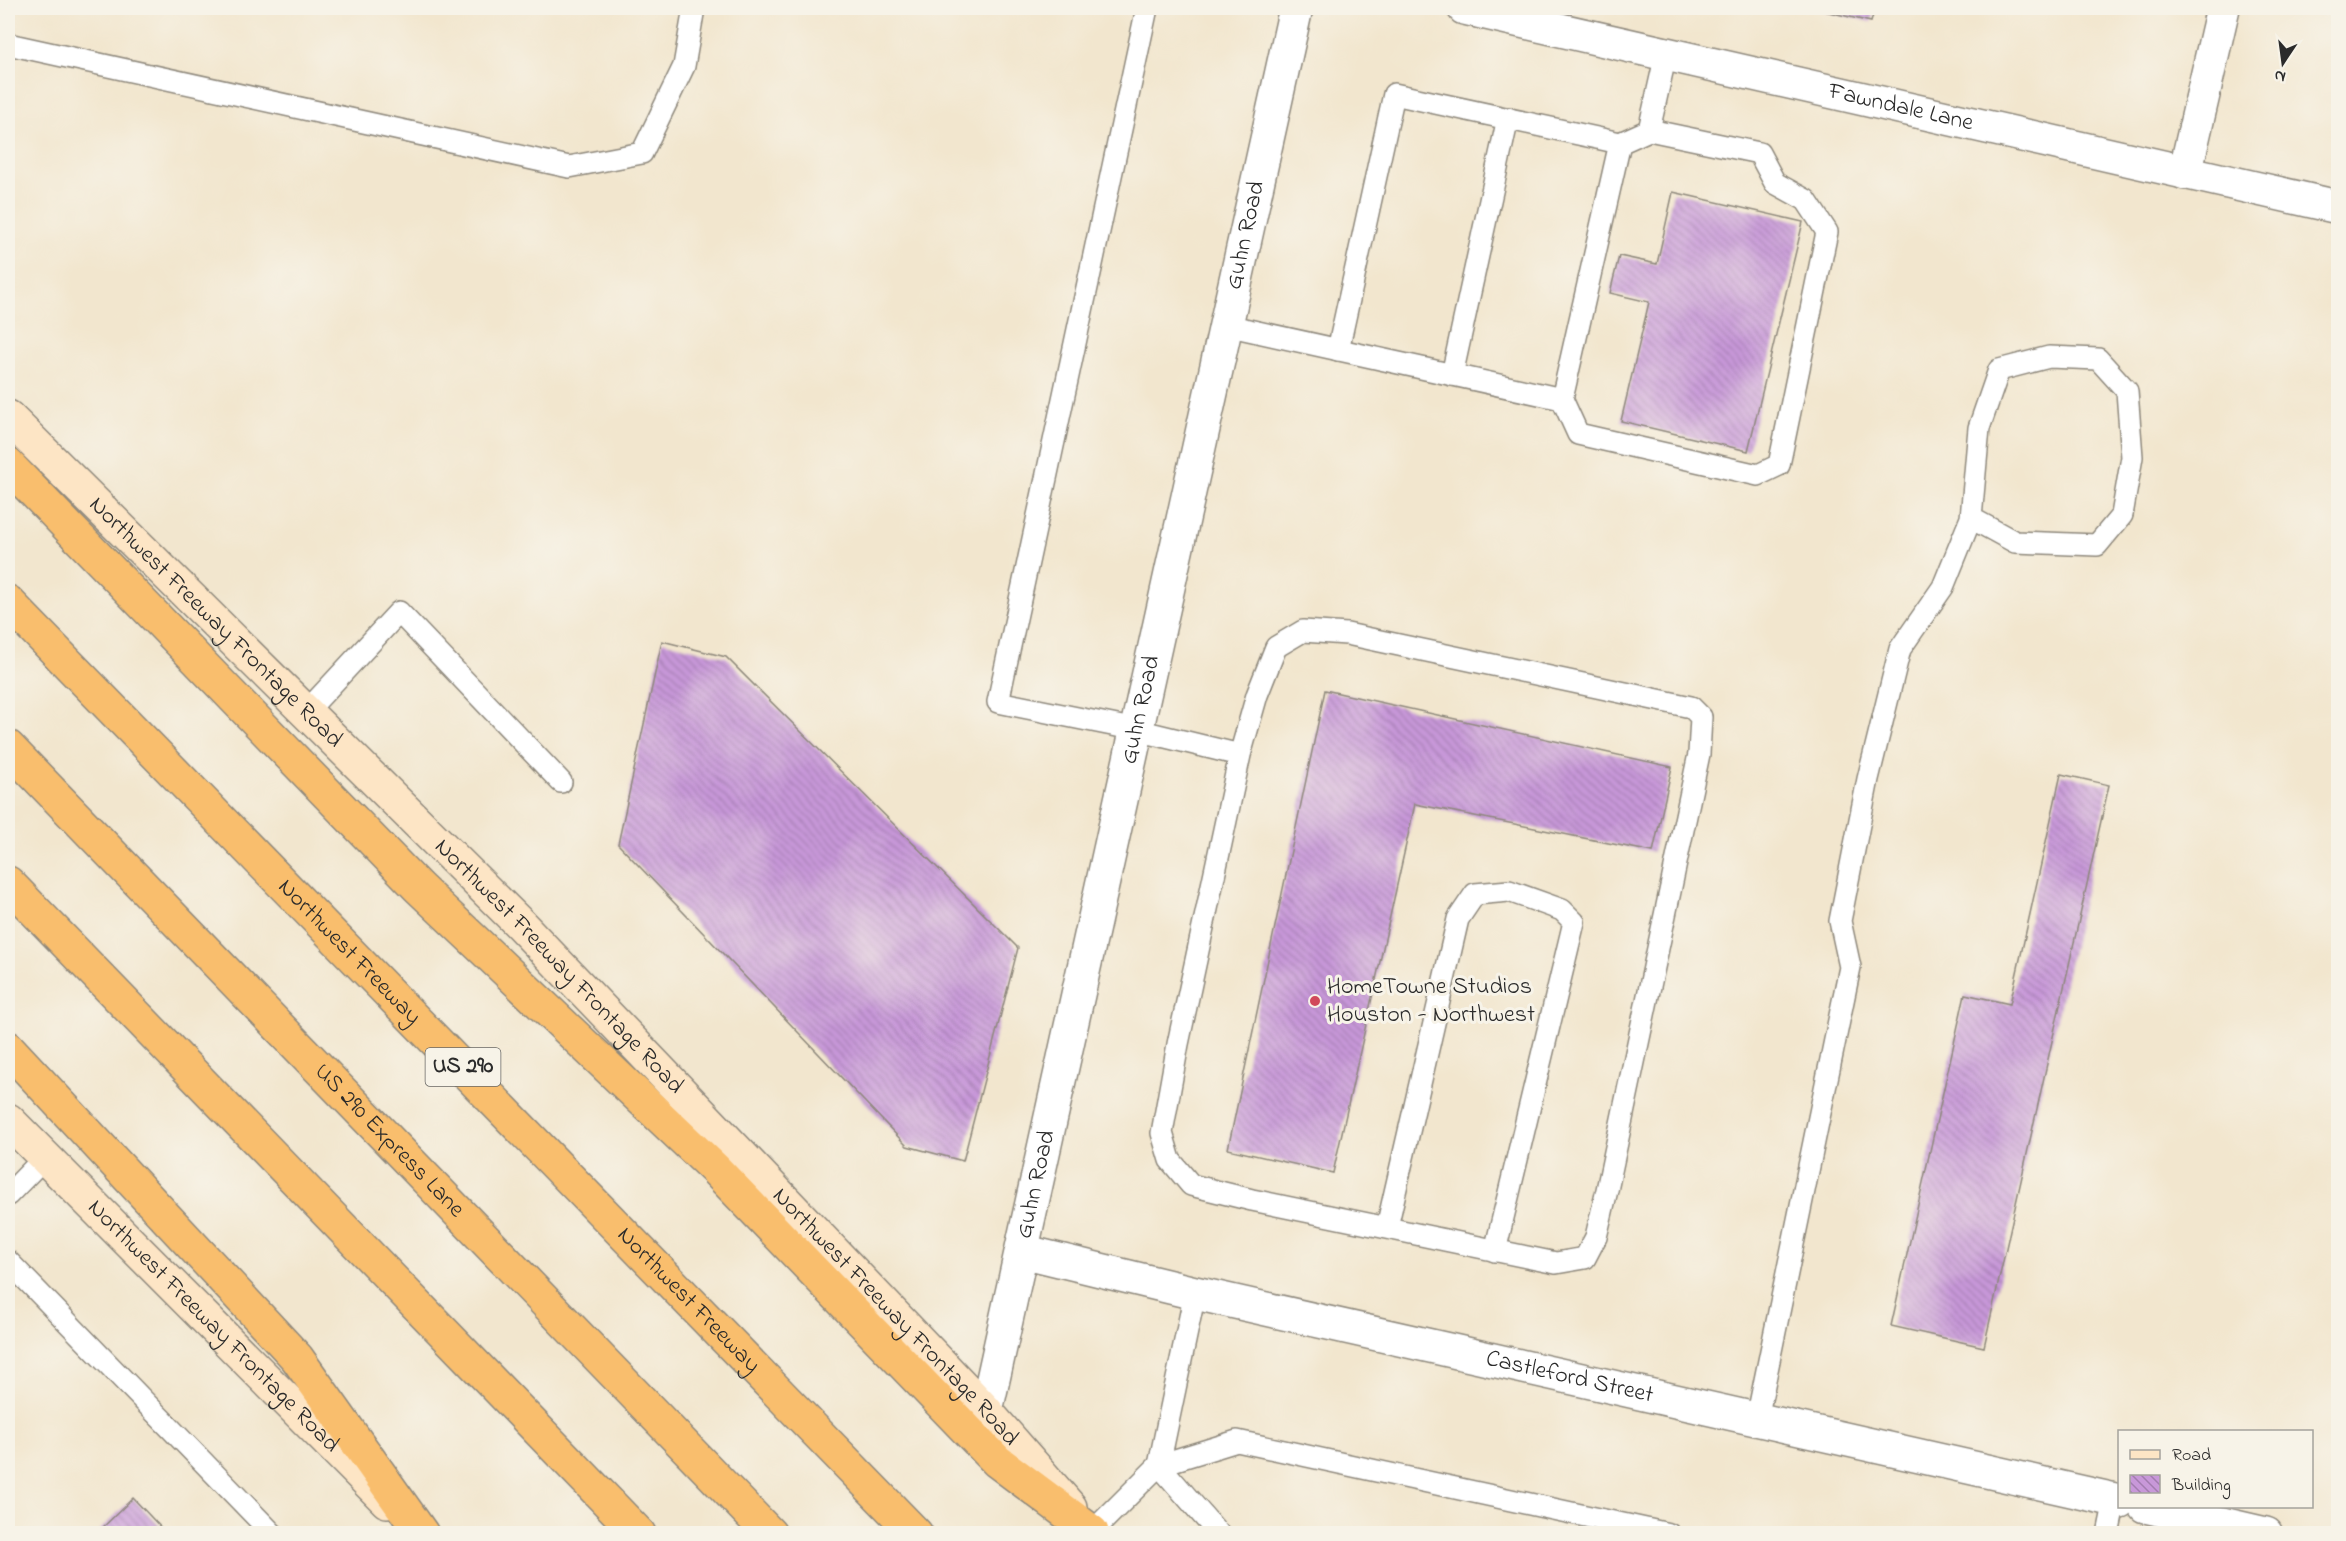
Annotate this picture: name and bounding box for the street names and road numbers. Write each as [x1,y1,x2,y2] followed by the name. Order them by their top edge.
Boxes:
[1824,74,1977,141] street label: Fawndale Lane
[1217,177,1275,293] street label: Guhn Road
[80,488,351,757] street label: Northwest Freeway Frontage Road
[1112,652,1170,767] street label: Guhn Road
[426,830,692,1103] street label: Northwest Freeway Frontage Road
[269,871,429,1034] street label: Northwest Freeway
[426,1048,500,1086] road number: US 290
[306,1055,473,1226] street label: US 290 Express Lane
[1007,1126,1065,1242] street label: Guhn Road
[764,1180,1027,1455] street label: Northwest Freeway Frontage Road
[79,1192,348,1461] street label: Northwest Freeway Frontage Road
[608,1219,768,1382] street label: Northwest Freeway
[1482,1341,1657,1413] street label: Castleford Street

